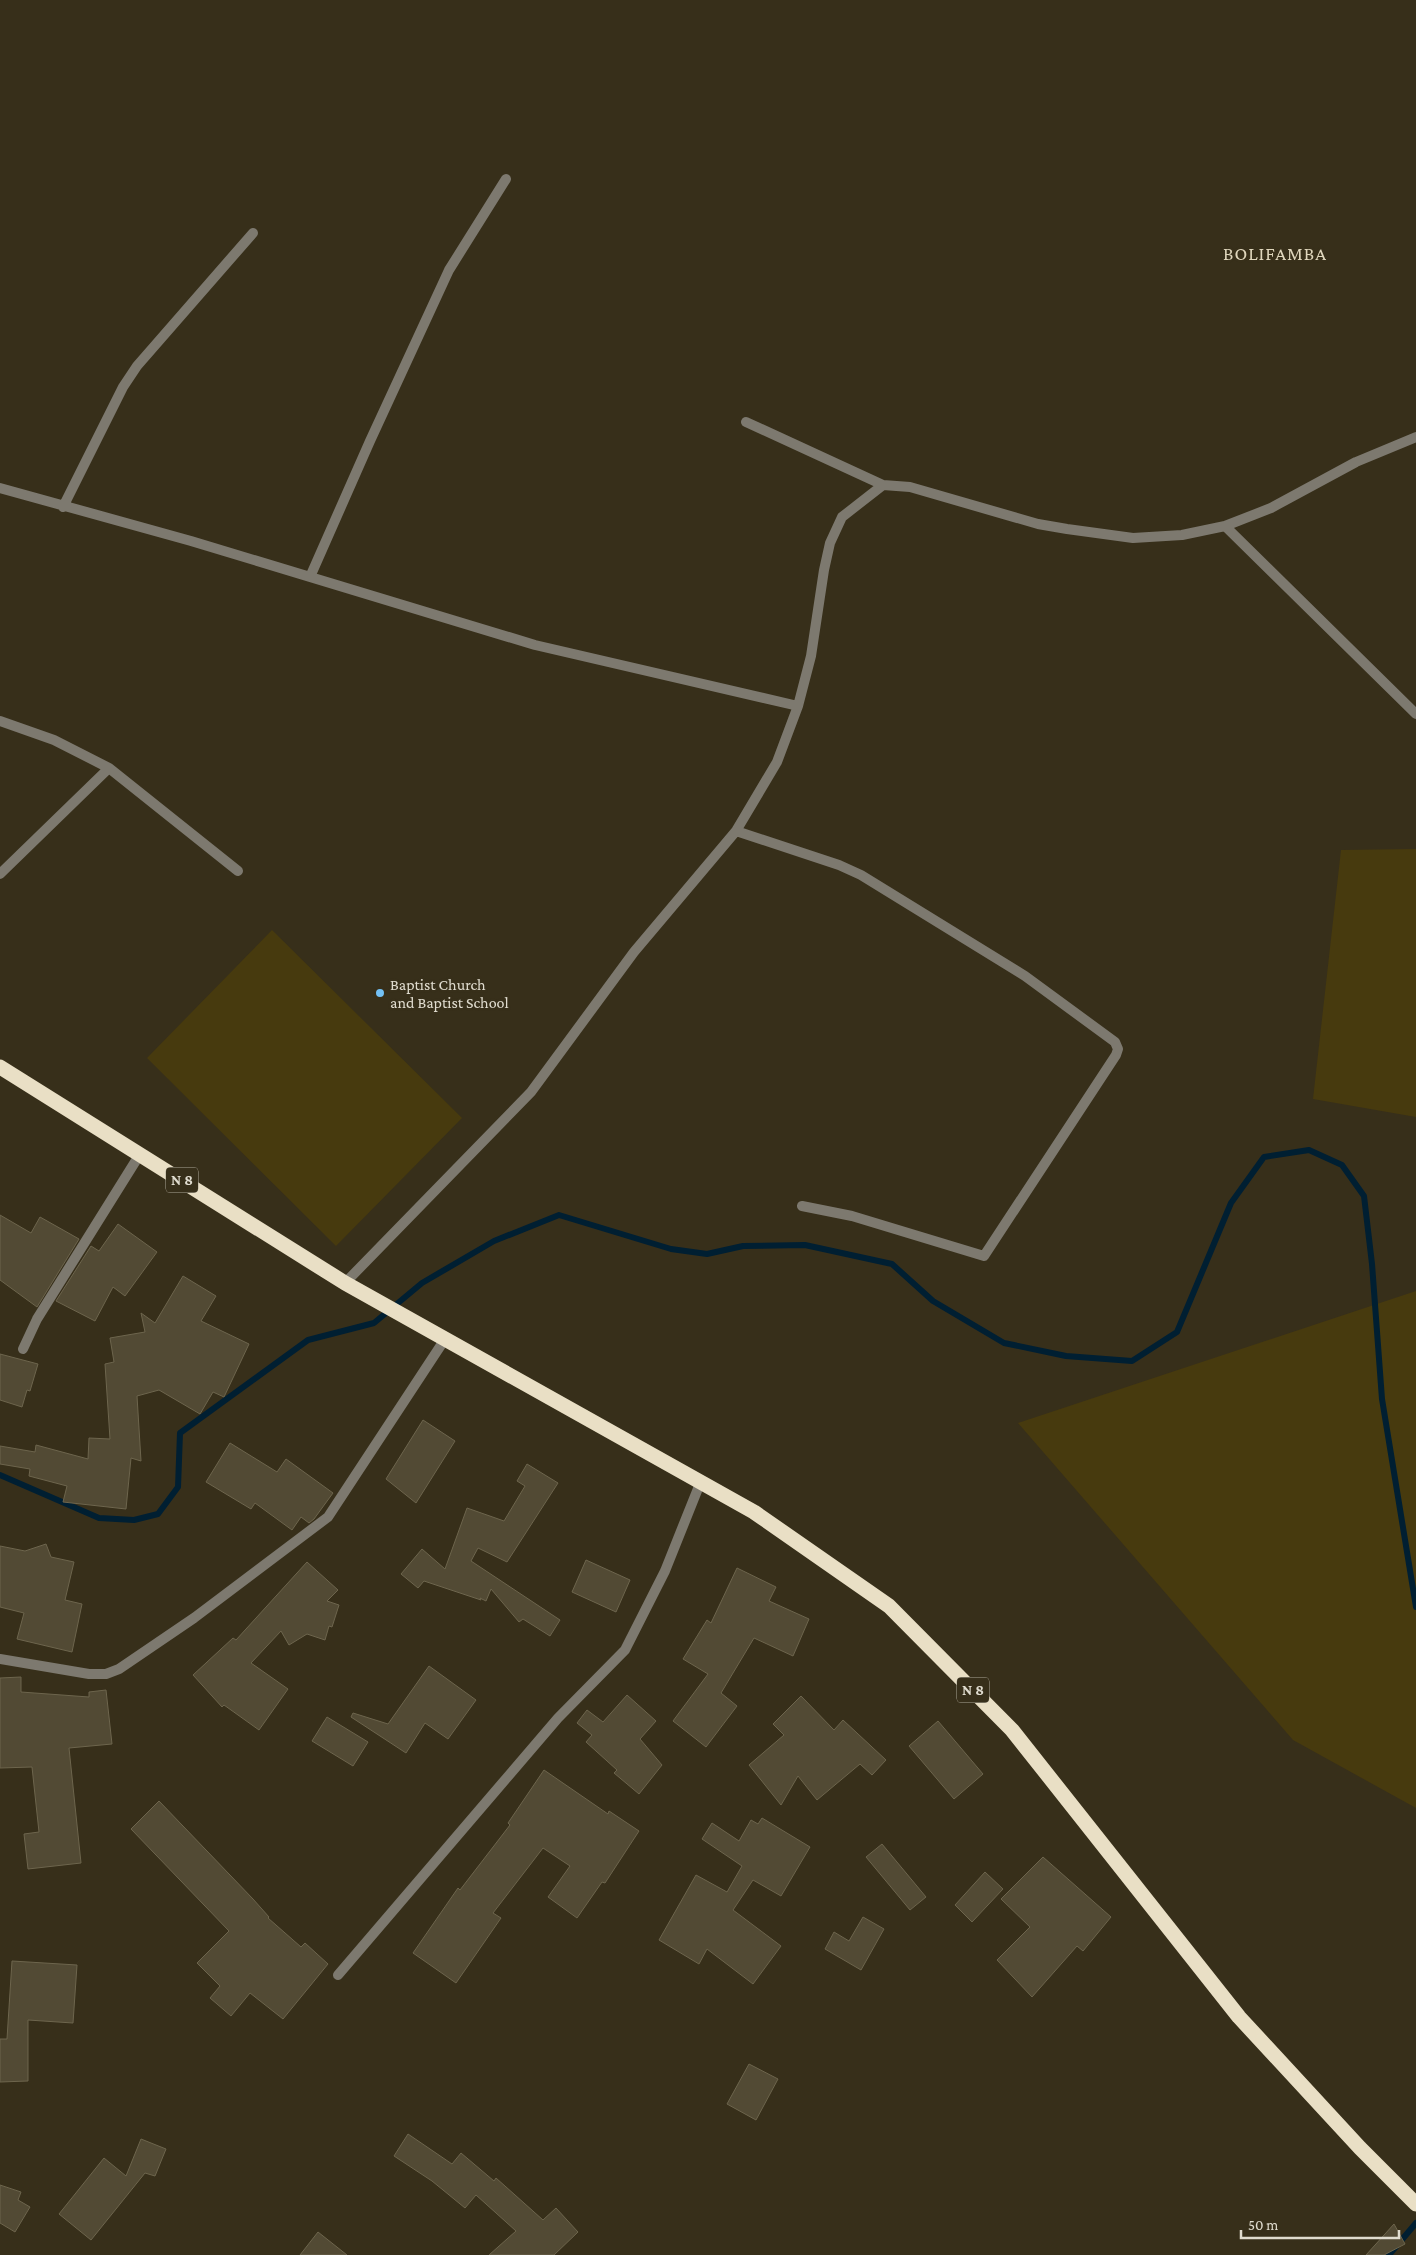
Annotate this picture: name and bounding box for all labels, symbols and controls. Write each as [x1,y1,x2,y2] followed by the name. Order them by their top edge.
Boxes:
[1223,243,1327,264] district label: BOLIFAMBA
[390,976,509,1012] place label: Baptist Church and Baptist School
[374,987,386,999] marker: Baptist Church and Baptist School
[166,1168,198,1192] road number: N 8
[957,1678,989,1702] road number: N 8
[1241,2208,1398,2240] scale bar
[1248,2217,1278,2233] text: 50 m

